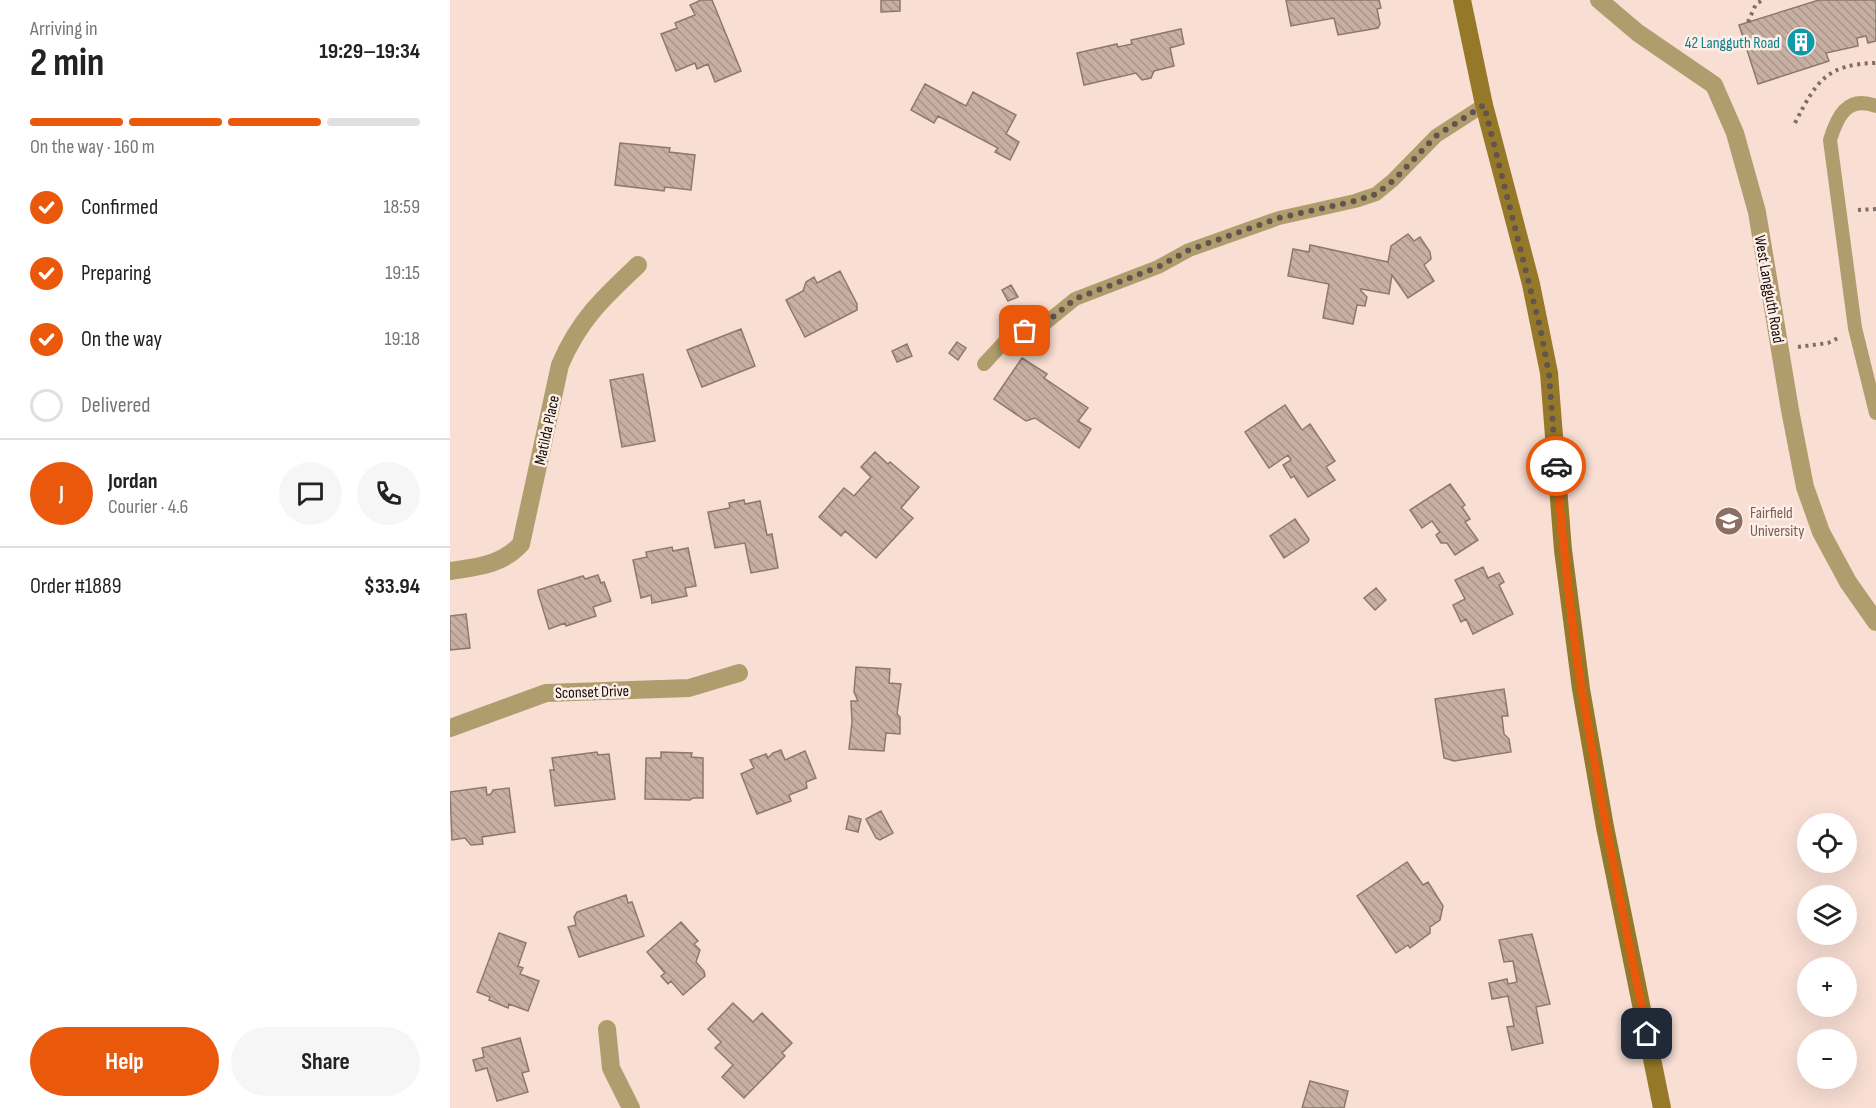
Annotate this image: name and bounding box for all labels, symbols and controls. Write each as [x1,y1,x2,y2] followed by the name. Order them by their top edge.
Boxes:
[30,17,98,41] text: Arriving in
[1785,26,1817,58] building icon: 42 Langguth Road
[1685,34,1780,53] place label: 42 Langguth Road
[319,38,420,65] text: 19:29–19:34
[30,40,104,87] text: 2 min
[30,135,155,159] text: On the way · 160 m
[30,191,63,224] icon: check
[81,194,158,221] text: Confirmed
[384,195,420,219] text: 18:59
[1750,234,1787,345] street label: West Langguth Road
[30,257,63,290] icon: check
[81,260,151,287] text: Preparing
[385,261,420,285] text: 19:15
[999,305,1050,356] pin
[1008,314,1041,347] icon: bag
[30,323,63,356] icon: check
[81,326,162,353] text: On the way
[385,327,420,351] text: 19:18
[81,392,150,419] text: Delivered
[531,394,564,467] street label: Matilda Place
[1526,436,1586,496] courier
[1540,450,1573,483] icon: car
[279,462,342,525] button: chat
[357,462,420,525] button: phone
[108,468,157,495] text: Jordan
[59,480,64,507] text: J
[108,495,188,519] text: Courier · 4.6
[1750,504,1804,541] place label: Fairfield University
[1713,505,1745,537] school or university icon: Fairfield University
[30,573,121,600] text: Order #1889
[364,573,420,600] text: $33.94
[555,682,629,703] street label: Sconset Drive
[1797,813,1857,1089] map controls
[1797,813,1857,873] button: locate
[1797,885,1857,945] button: layers
[1797,957,1857,1017] button: +
[1621,1008,1672,1059] pin
[1630,1017,1663,1050] icon: home
[30,1027,219,1096] button: Help
[231,1027,420,1096] button: Share
[1797,1029,1857,1089] button: −

